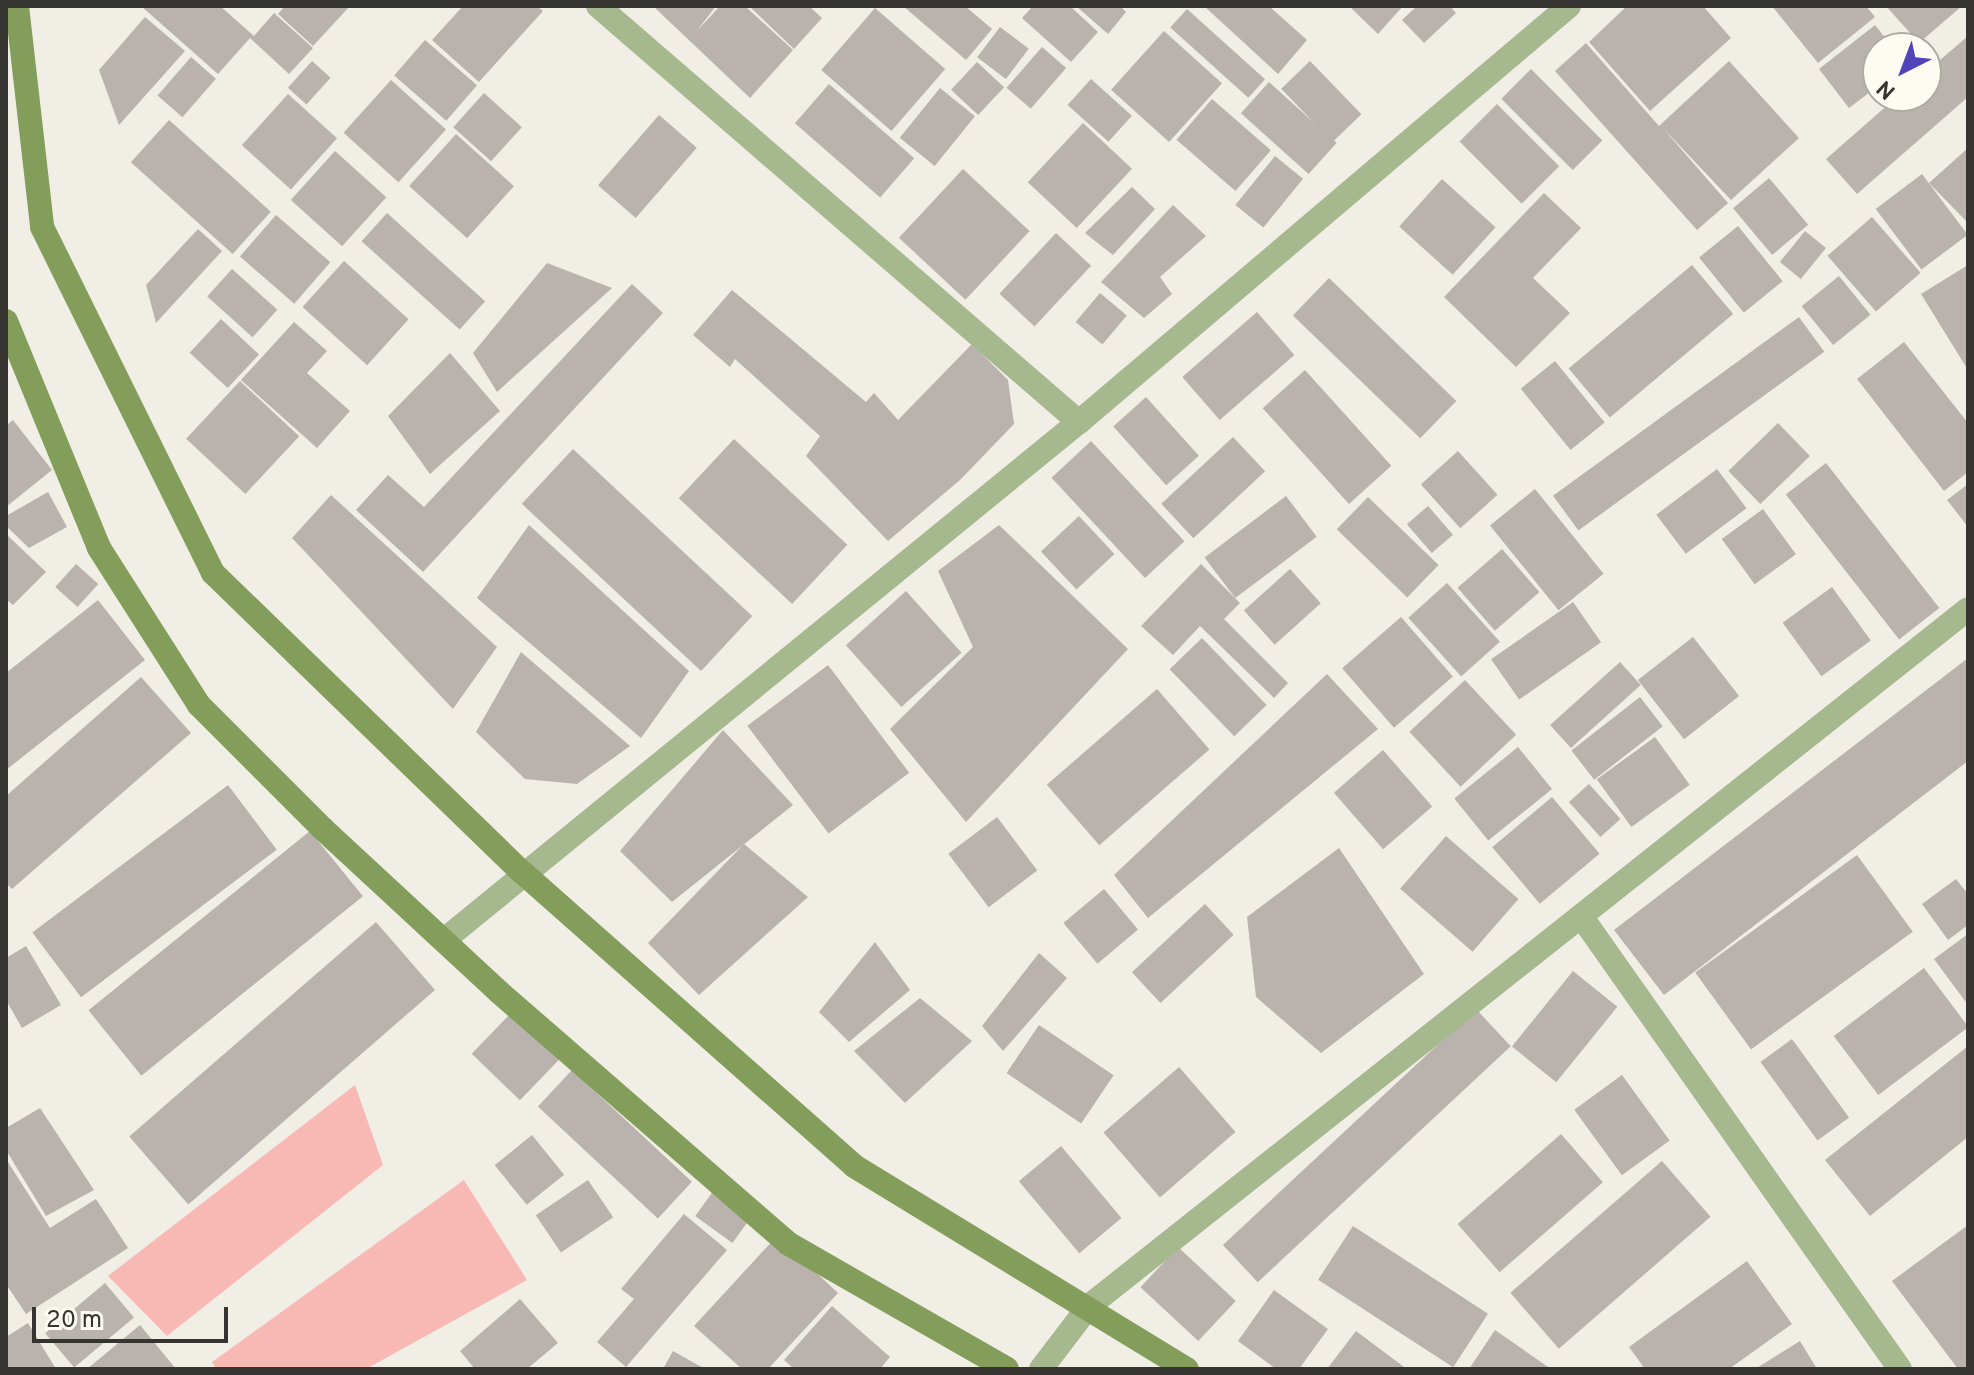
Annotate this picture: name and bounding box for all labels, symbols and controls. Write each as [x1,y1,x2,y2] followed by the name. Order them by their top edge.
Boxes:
[1862,32,1942,112] north arrow
[1872,73,1902,104] text: N
[36,1291,232,1341] scale bar
[46,1306,102,1336] text: 20 m

